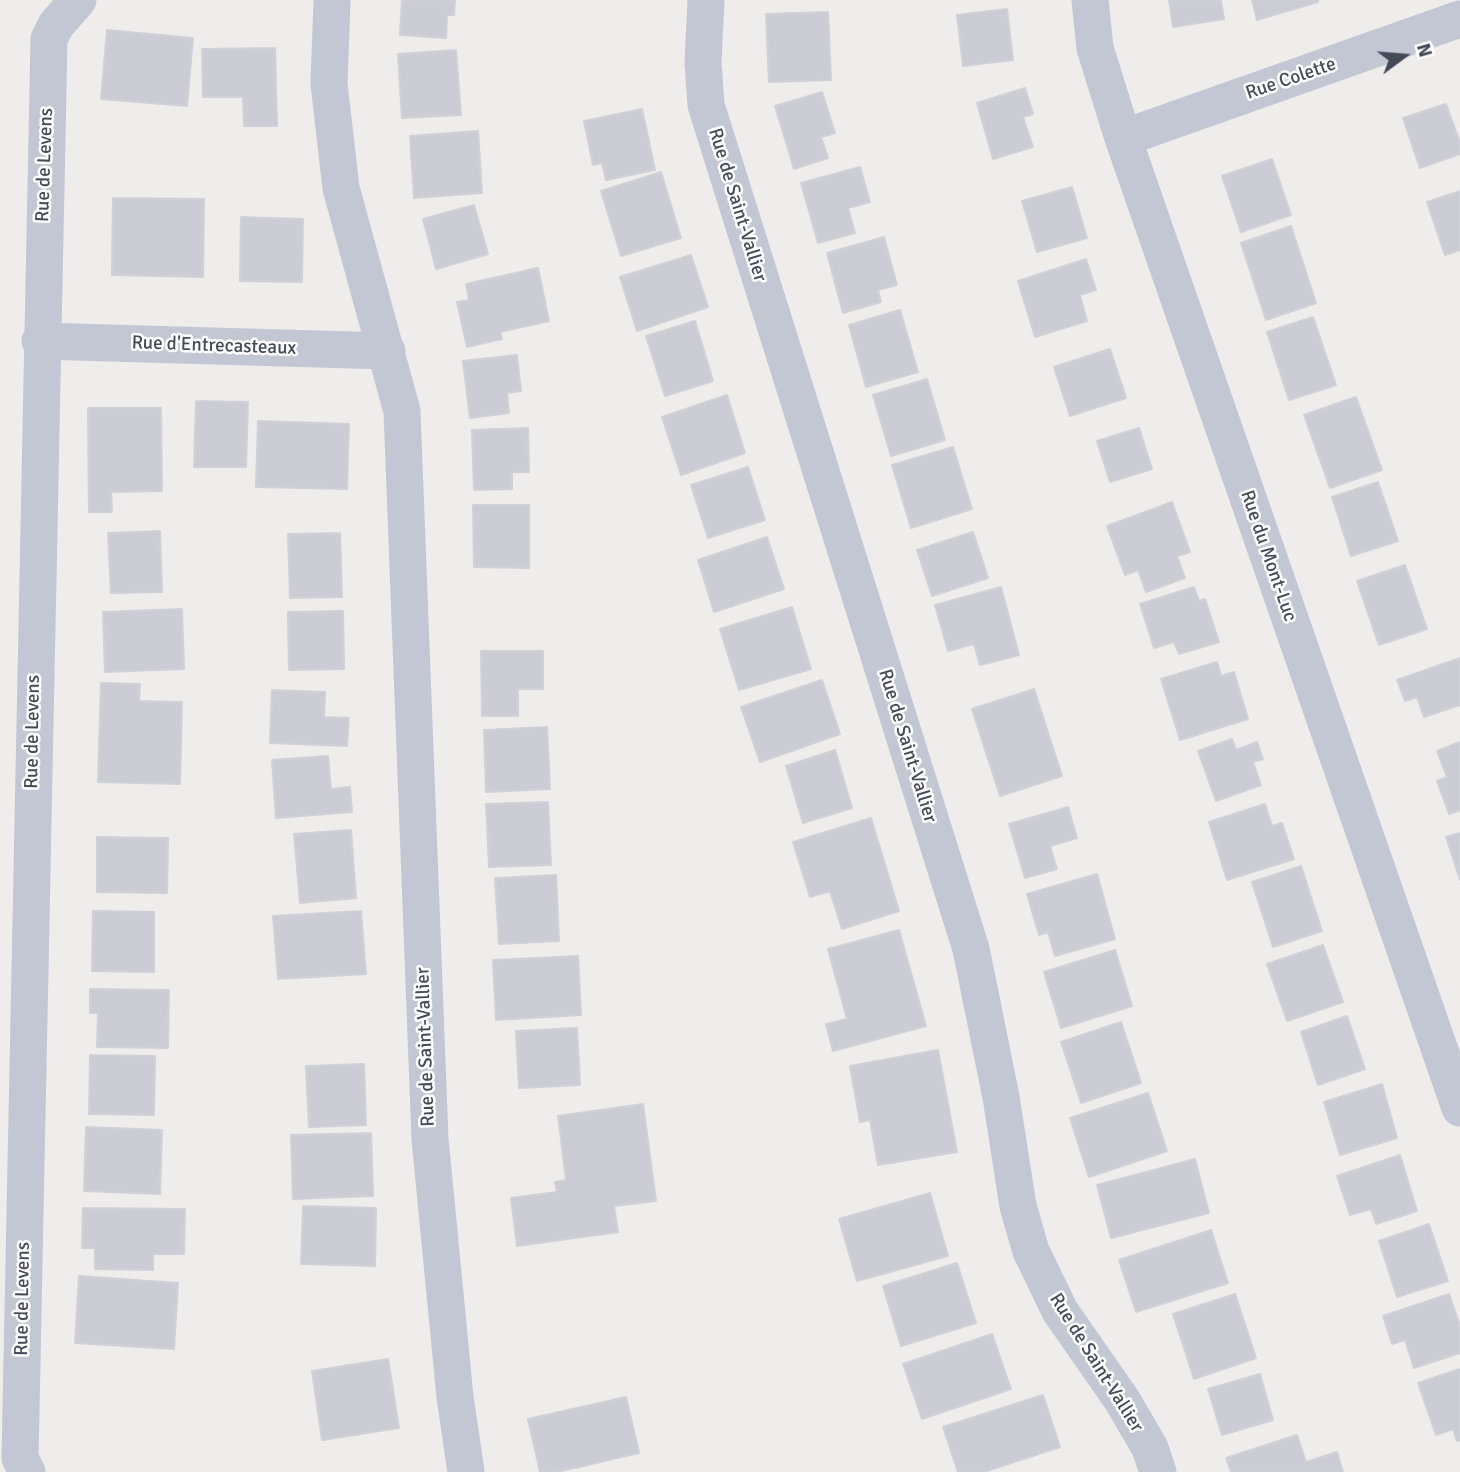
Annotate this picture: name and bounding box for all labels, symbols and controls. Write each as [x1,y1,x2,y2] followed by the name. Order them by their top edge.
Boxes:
[1369,21,1439,91] north arrow
[1411,41,1438,60] text: N
[1243,53,1339,105] street label: Rue Colette
[32,108,58,222] street label: Rue de Levens
[703,125,771,285] street label: Rue de Saint-Vallier
[131,332,297,360] street label: Rue d'Entrecasteaux
[1235,487,1301,625] street label: Rue du Mont-Luc
[873,666,941,826] street label: Rue de Saint-Vallier
[21,675,45,789] street label: Rue de Levens
[412,967,440,1127] street label: Rue de Saint-Vallier
[11,1242,35,1356] street label: Rue de Levens
[1044,1289,1148,1437] street label: Rue de Saint-Vallier

